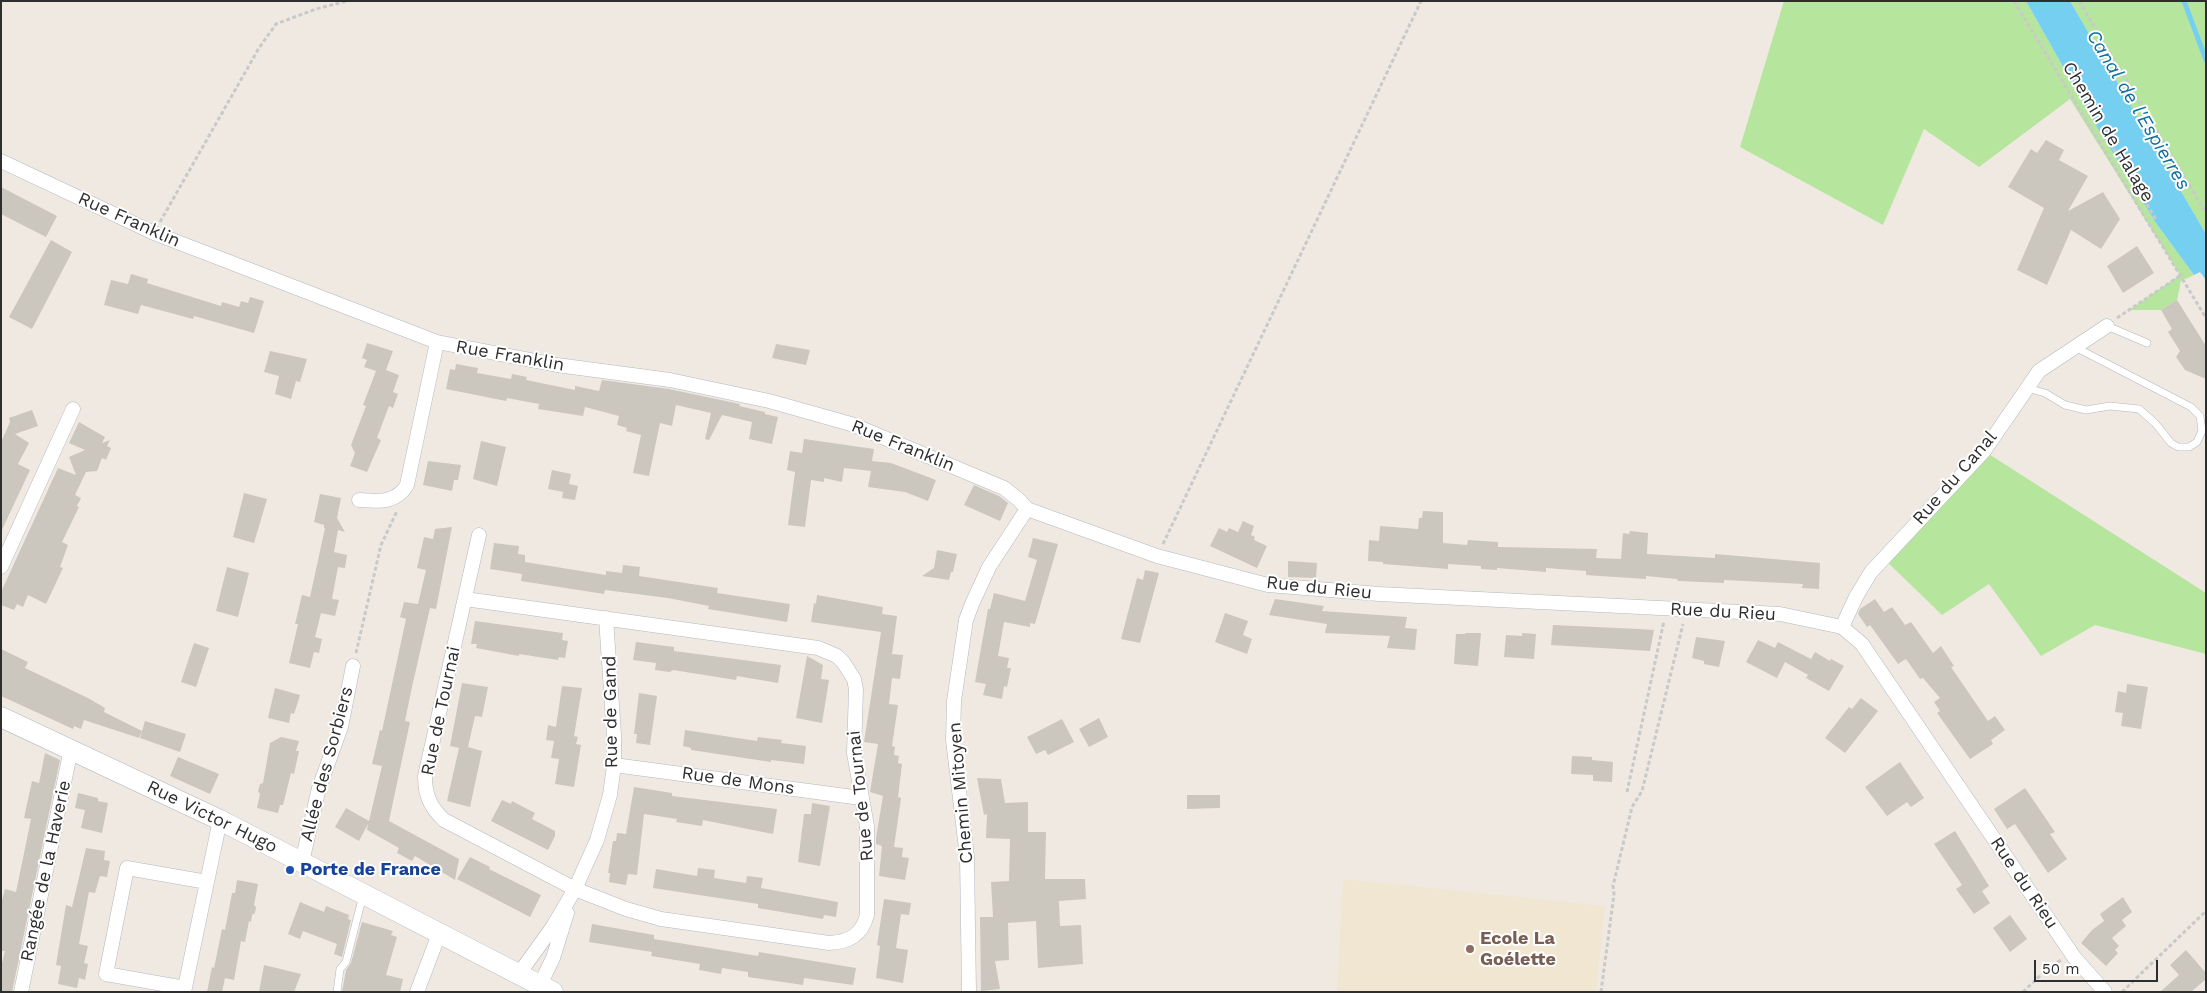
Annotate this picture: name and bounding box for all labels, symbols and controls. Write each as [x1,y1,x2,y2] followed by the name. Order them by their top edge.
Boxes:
[2081,26,2195,194] water label: Canal de l'Espierres
[2058,58,2158,206] street label: Chemin de Halage
[74,188,184,252] street label: Rue Franklin
[454,336,566,376] street label: Rue Franklin
[848,415,958,477] street label: Rue Franklin
[1908,427,2002,529] street label: Rue du Canal
[1265,572,1373,604] street label: Rue du Rieu
[1669,598,1777,626] street label: Rue du Rieu
[417,644,465,778] street label: Rue de Tournai
[599,655,623,769] street label: Rue de Gand
[296,684,358,844] street label: Allée des Sorbiers
[944,721,978,865] street label: Chemin Mitoyen
[843,729,879,863] street label: Rue de Tournai
[680,762,796,800] street label: Rue de Mons
[143,776,281,858] street label: Rue Victor Hugo
[16,778,76,964] street label: Rangée de la Haverie
[1985,833,2063,933] street label: Rue du Rieu
[300,859,441,881] place label: Porte de France
[284,864,296,876] marker: Porte de France
[1480,928,1556,971] place label: Ecole La Goélette
[1464,943,1476,955] marker: Ecole La Goélette
[2037,950,2161,982] scale bar
[2042,960,2079,978] text: 50 m

